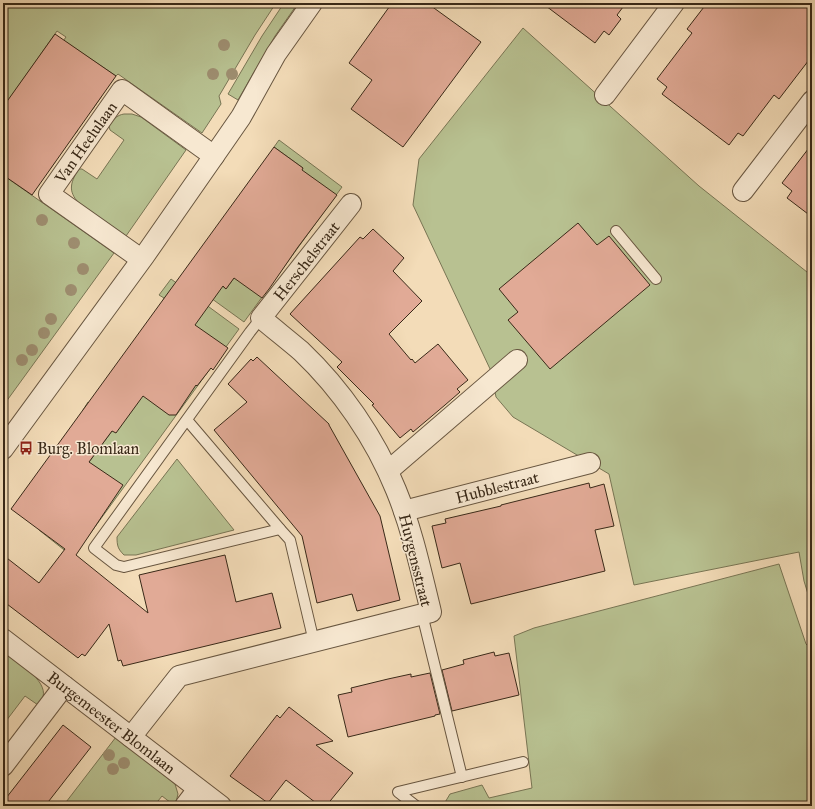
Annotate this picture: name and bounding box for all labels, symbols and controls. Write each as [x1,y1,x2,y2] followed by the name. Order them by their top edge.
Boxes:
[50,98,121,188] street label: Van Heelulaan
[270,217,344,304] street label: Herschelstraat
[37,439,140,459] place label: Burg. Blomlaan
[18,440,34,456] bus stop icon: Burg. Blomlaan
[453,468,541,507] street label: Hubblestraat
[394,512,436,609] street label: Huygensstraat
[44,668,180,778] street label: Burgemeester Blomlaan

